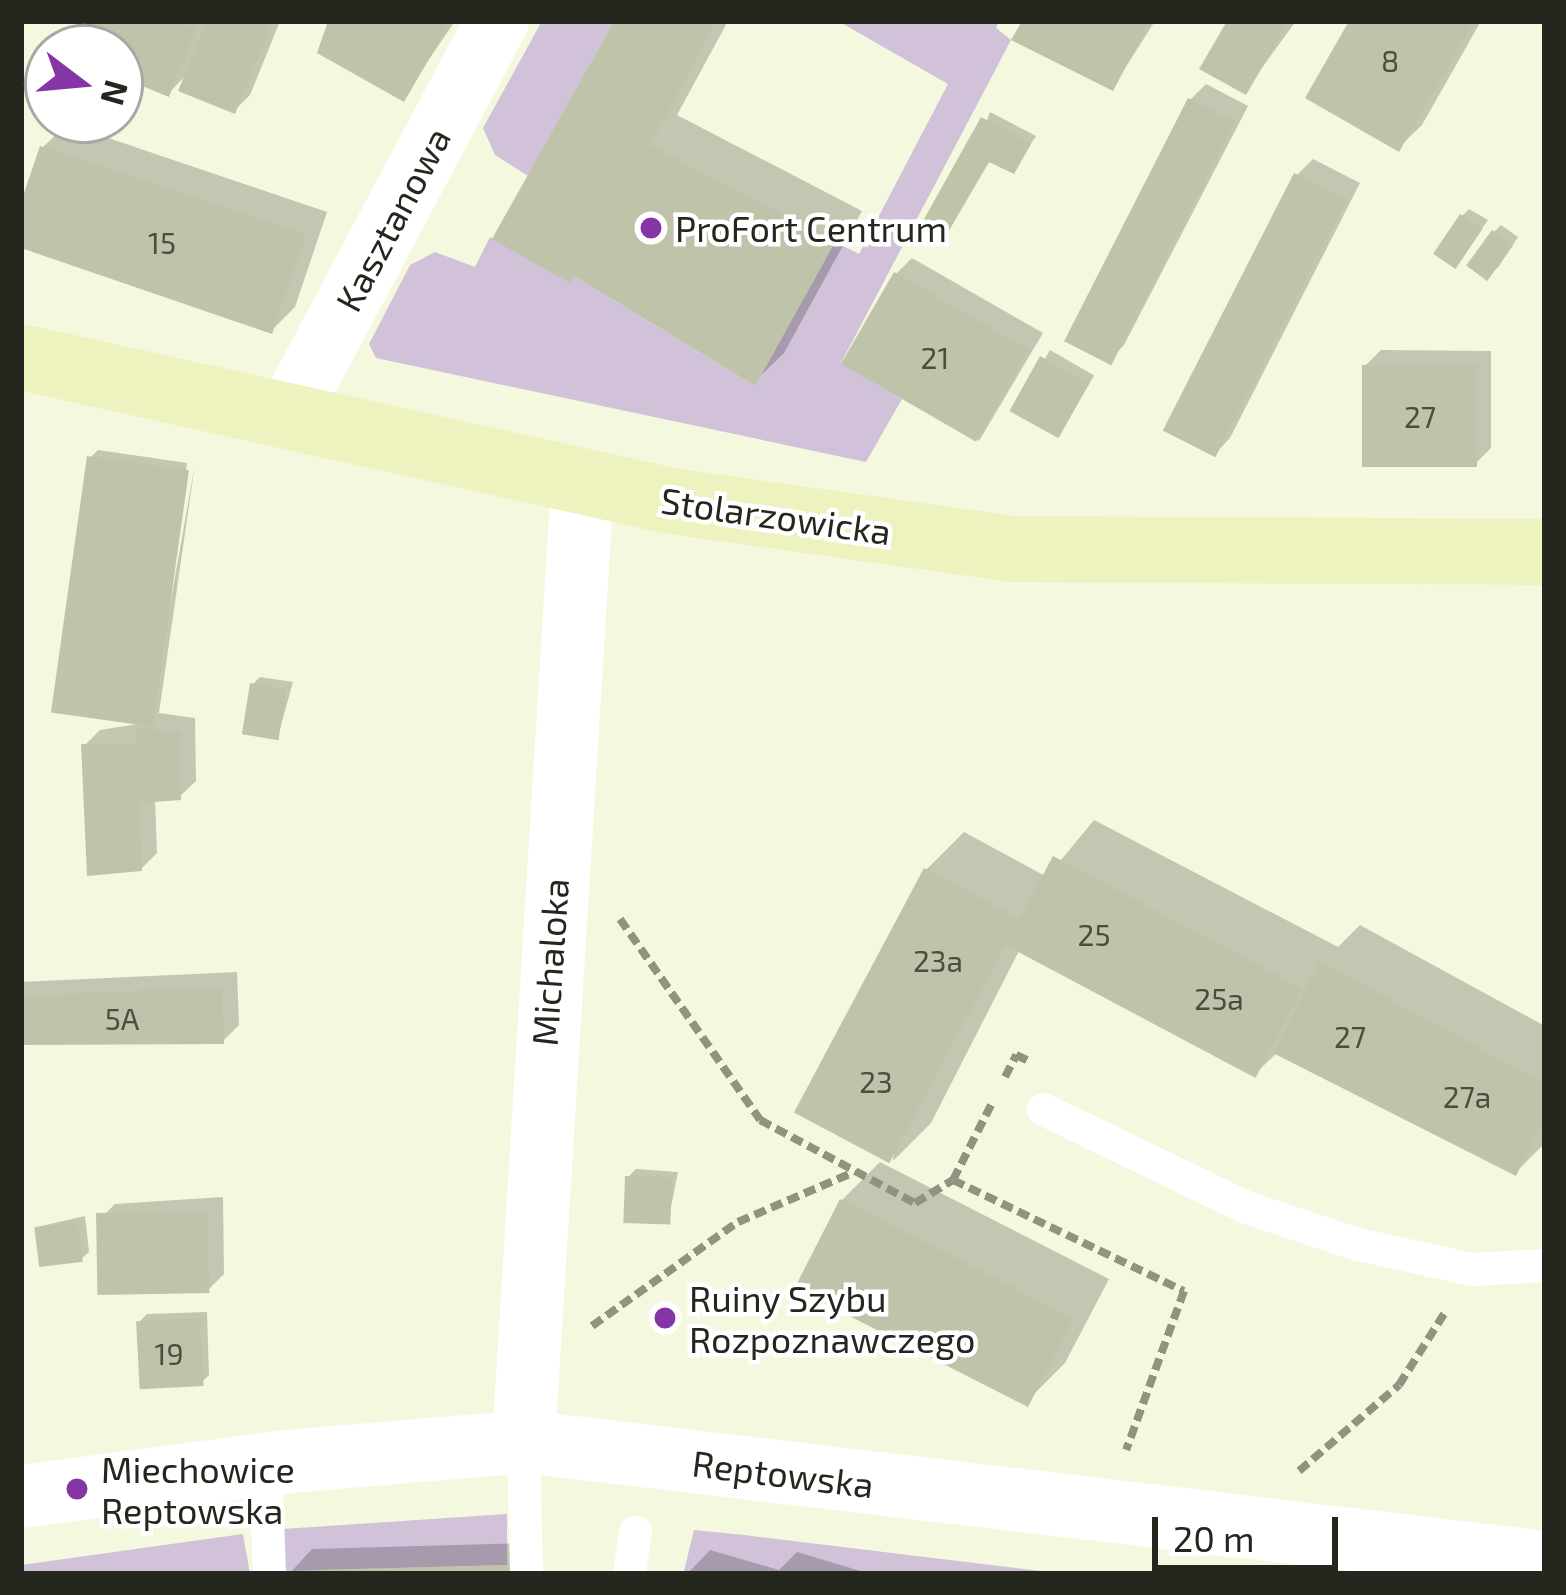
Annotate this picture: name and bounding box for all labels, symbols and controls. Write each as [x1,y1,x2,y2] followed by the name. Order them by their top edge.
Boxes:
[24,24,144,144] north arrow
[1381,42,1399,78] house number: 8
[93,76,138,110] text: N
[326,120,458,318] street label: Kasztanowa
[675,206,947,250] place label: ProFort Centrum
[638,215,664,241] marker: ProFort Centrum
[148,224,176,260] house number: 15
[921,339,949,375] house number: 21
[1404,398,1436,434] house number: 27
[658,477,894,553] street label: Stolarzowicka
[522,877,576,1047] street label: Michaloka
[1078,916,1110,952] house number: 25
[913,942,963,978] house number: 23a
[1194,980,1244,1016] house number: 25a
[105,1000,139,1036] house number: 5A
[1334,1018,1366,1054] house number: 27
[859,1063,893,1099] house number: 23
[1443,1078,1491,1114] house number: 27a
[689,1275,975,1360] place label: Ruiny Szybu Rozpoznawczego
[652,1305,678,1331] marker: Ruiny Szybu Rozpoznawczego
[154,1335,184,1371] house number: 19
[690,1440,876,1506] street label: Reptowska
[101,1446,295,1531] place label: Miechowice Reptowska
[64,1476,90,1502] marker: Miechowice Reptowska
[1158,1493,1344,1567] scale bar
[1173,1516,1255,1559] text: 20 m

